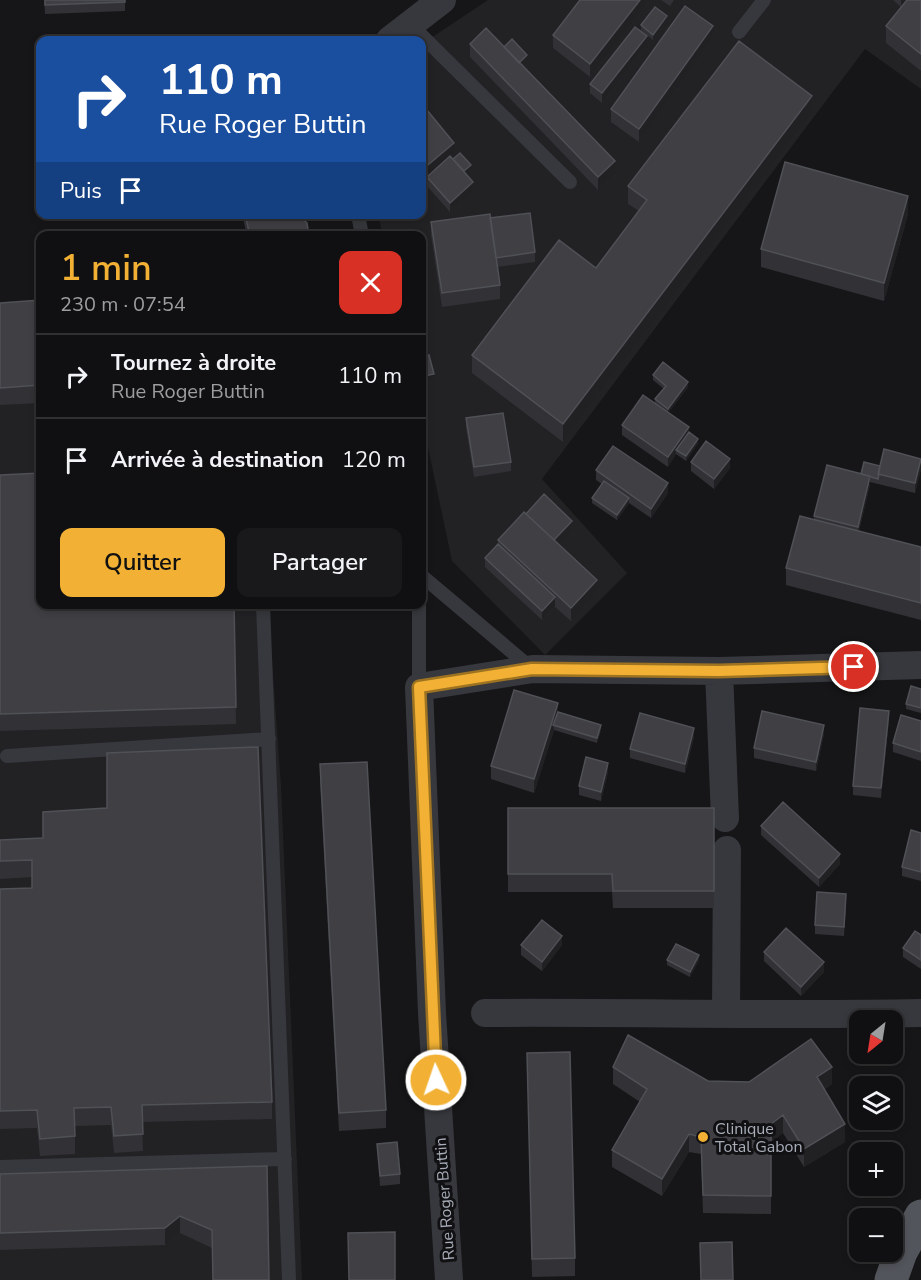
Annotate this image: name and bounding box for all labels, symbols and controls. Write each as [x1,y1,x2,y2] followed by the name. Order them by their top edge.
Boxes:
[159,52,283,109] text: 110 m
[60,60,138,138] icon: right
[159,106,367,143] text: Rue Roger Buttin
[114,174,147,207] icon: arrive
[60,176,102,206] text: Puis
[60,244,152,293] text: 1 min
[339,251,402,314] button: close
[60,291,186,318] text: 230 m · 07:54
[111,348,276,378] text: Tournez à droite
[60,360,93,393] icon: right
[338,361,402,391] text: 110 m
[111,378,265,405] text: Rue Roger Buttin
[60,444,93,477] icon: arrive
[111,445,324,475] text: Arrivée à destination
[342,445,406,475] text: 120 m
[60,528,225,597] button: Quitter
[237,528,402,597] button: Partager
[828,641,879,692] pin
[837,650,870,683] icon: arrive
[849,1010,903,1064] north arrow
[849,1010,903,1262] map controls
[404,1048,468,1112] position arrow
[849,1076,903,1130] button: layers
[715,1118,803,1158] place label: Clinique Total Gabon
[696,1130,710,1144] marker: Clinique Total Gabon
[430,1137,460,1261] street label: Rue Roger Buttin
[849,1142,903,1196] button: +
[849,1208,903,1262] button: −

